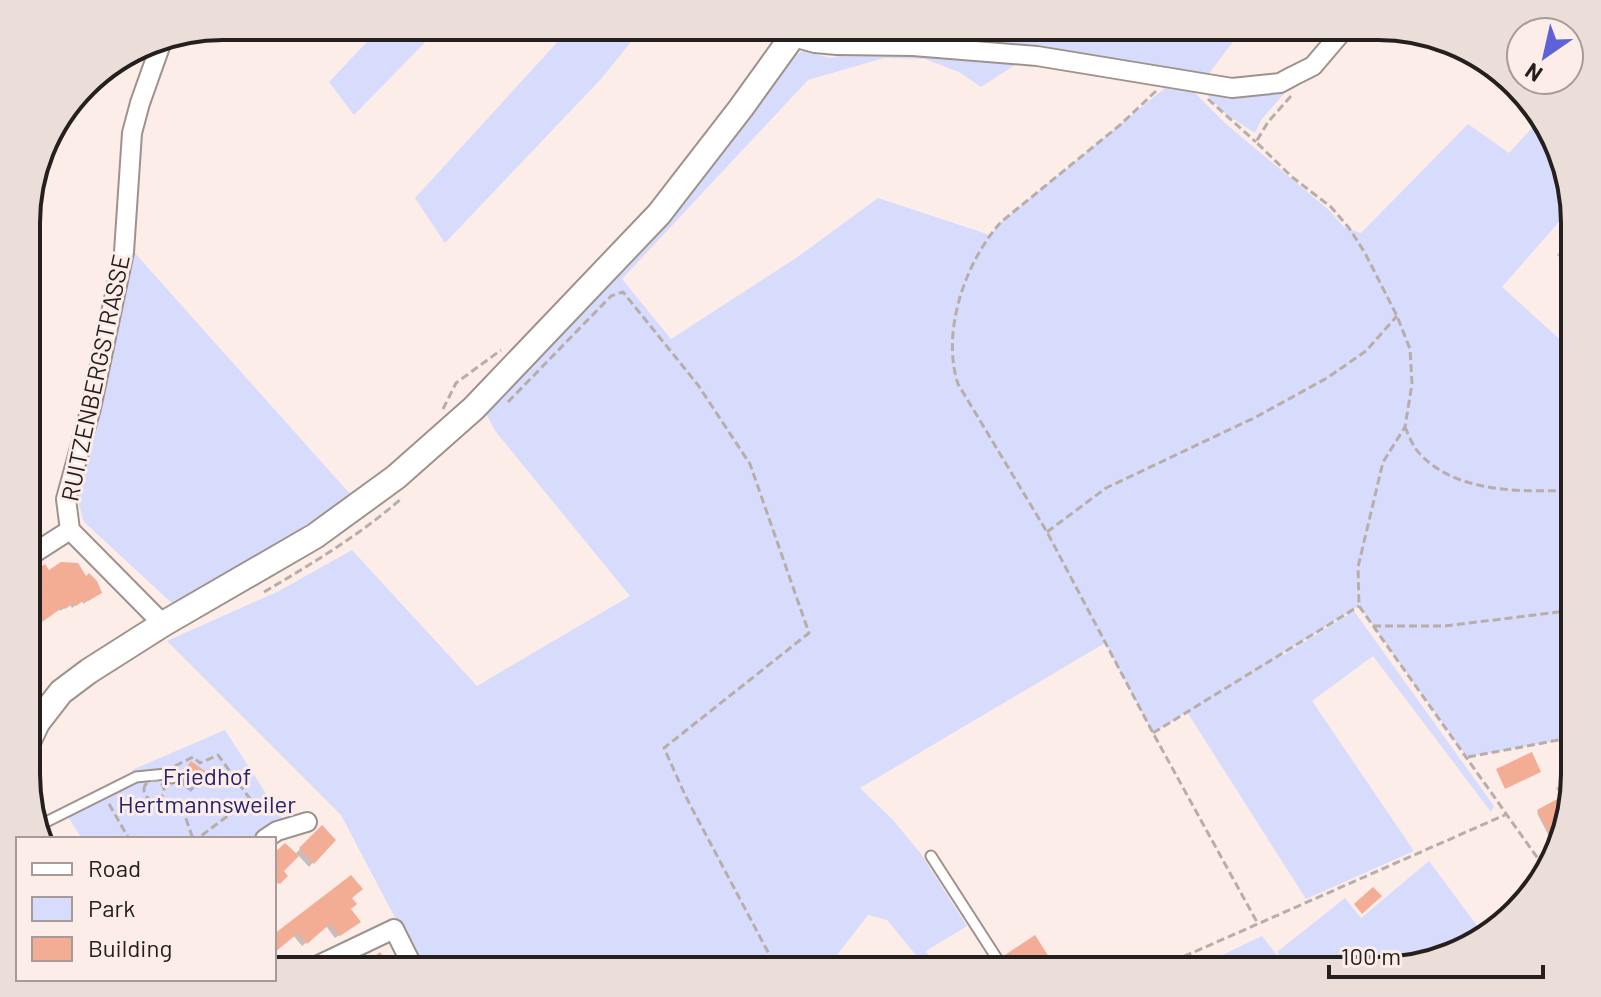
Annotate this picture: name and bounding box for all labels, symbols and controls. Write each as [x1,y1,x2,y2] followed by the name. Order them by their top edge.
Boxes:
[1505,16,1585,96] north arrow
[1520,59,1547,88] text: N
[54,252,135,504] street label: RUITZENBERGSTRASSE
[118,761,296,818] park label: Friedhof Hertmannsweiler
[16,837,276,981] legend
[88,853,141,882] text: Road
[88,893,135,922] text: Park
[1329,929,1543,979] scale bar
[88,933,172,962] text: Building
[1341,941,1401,970] text: 100 m

